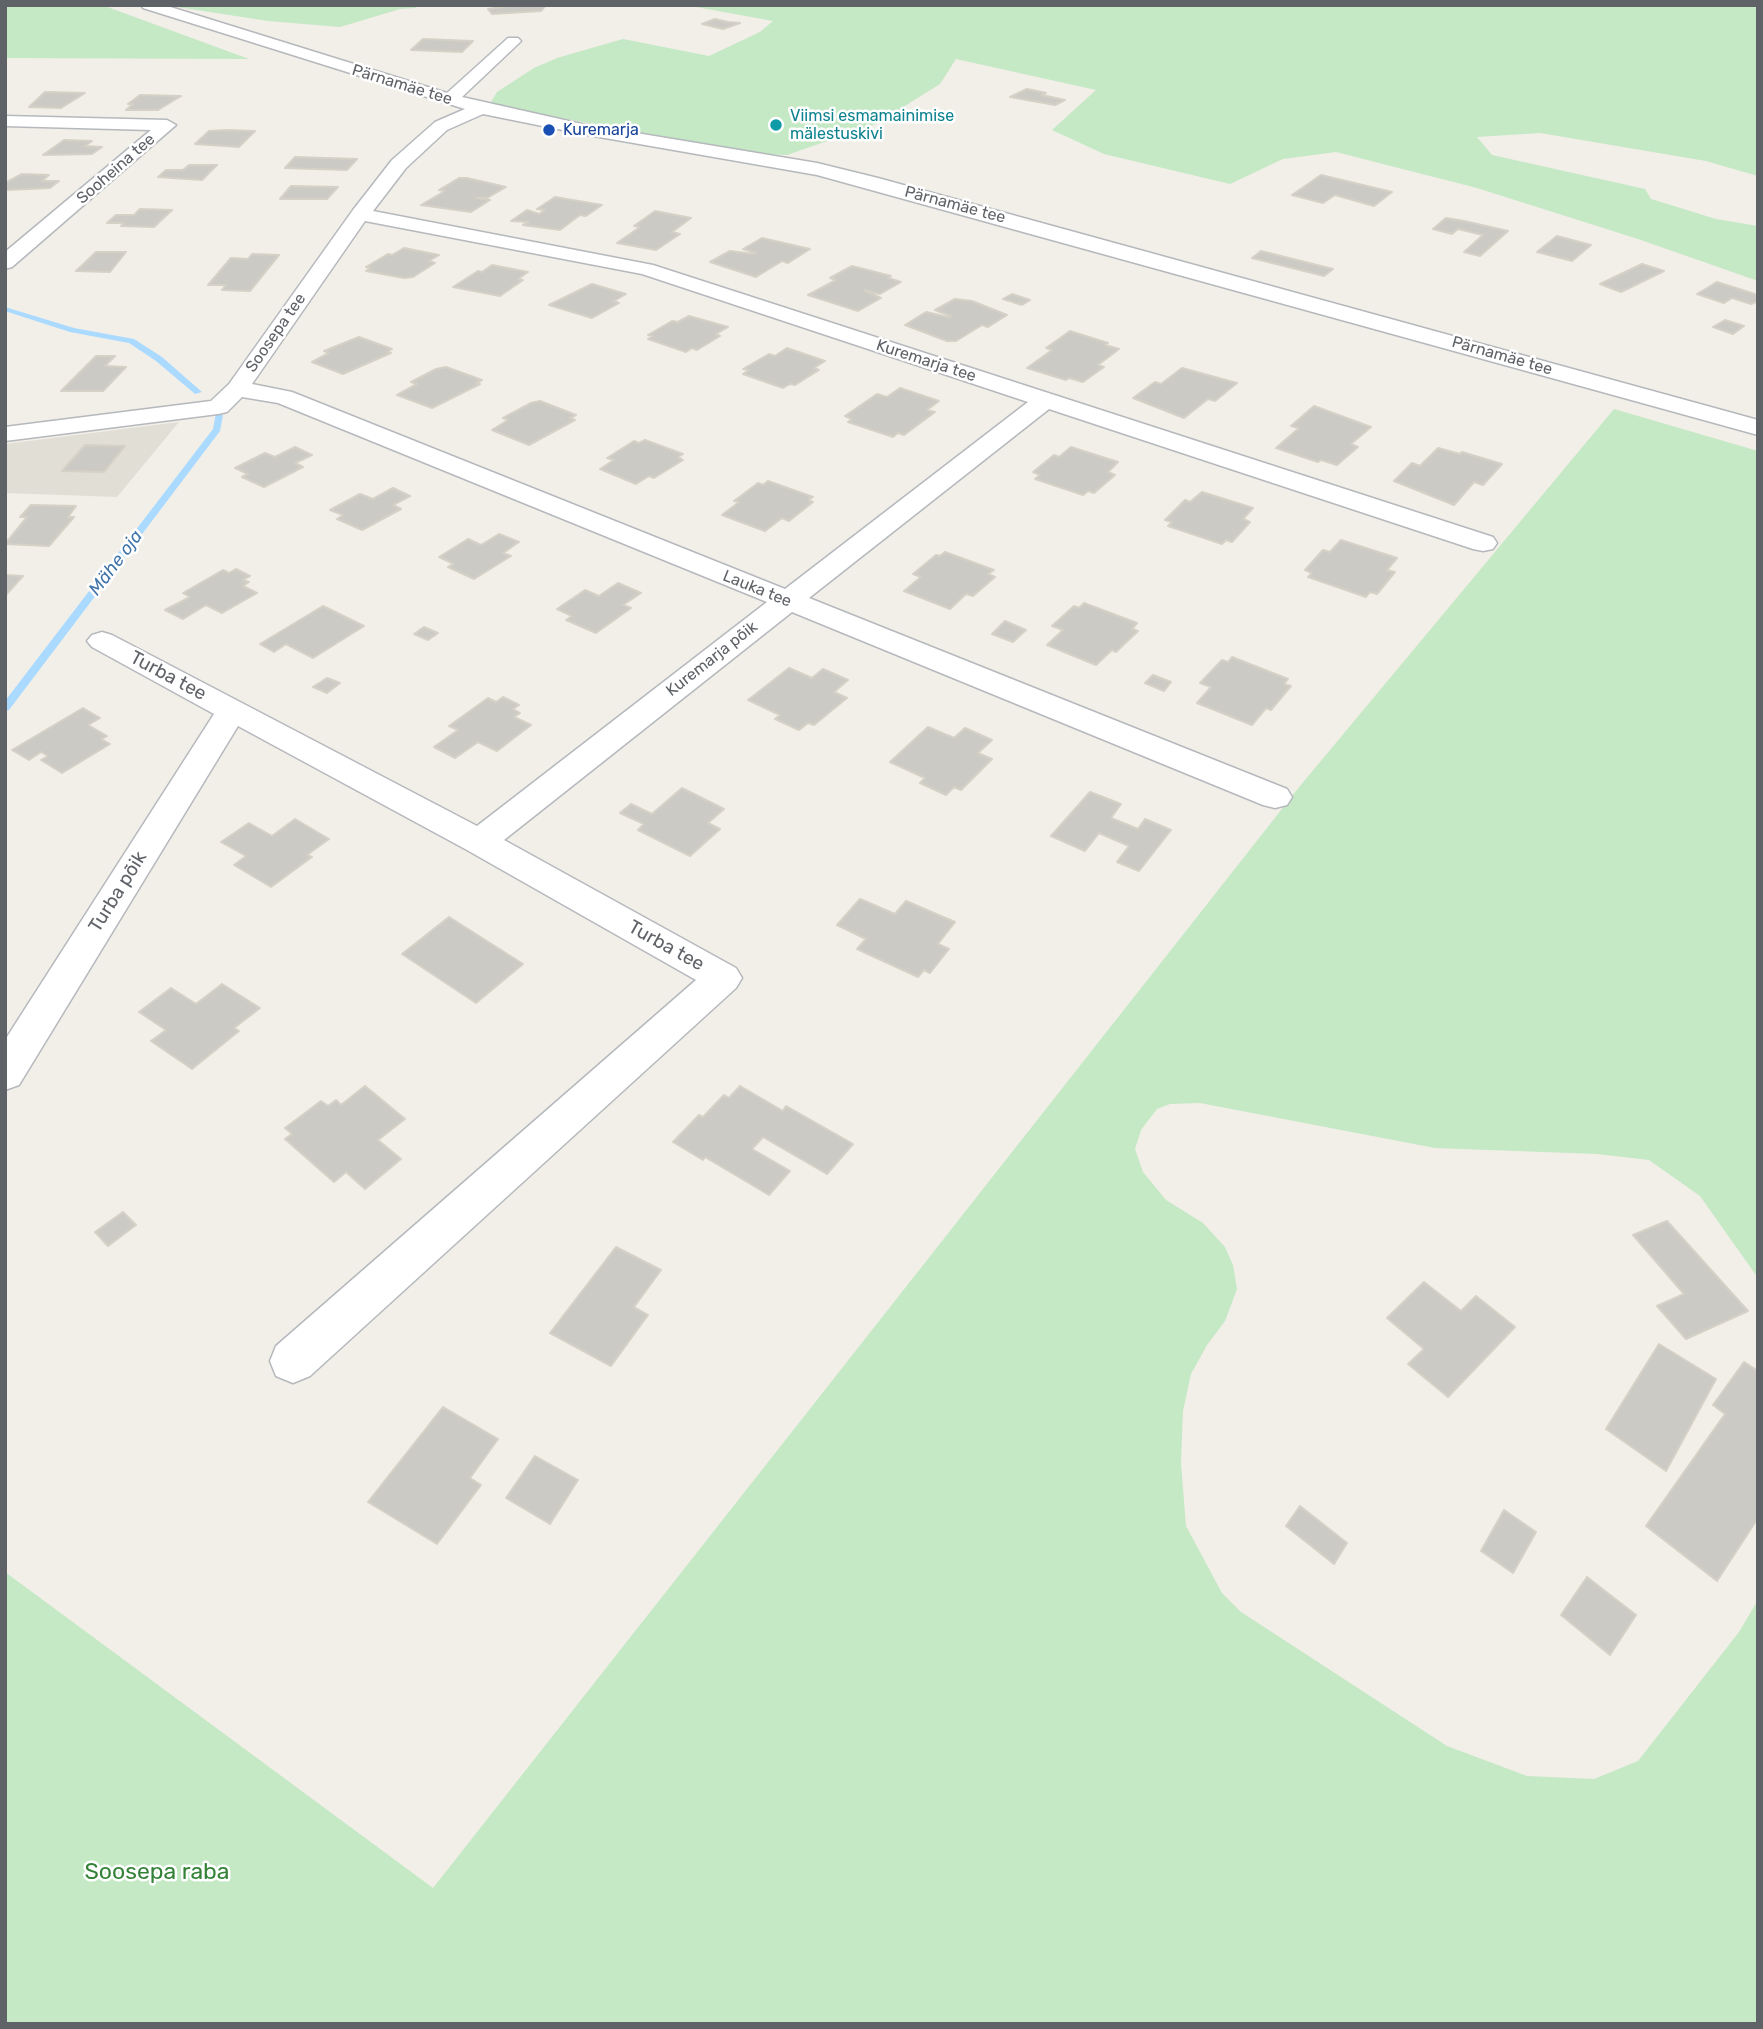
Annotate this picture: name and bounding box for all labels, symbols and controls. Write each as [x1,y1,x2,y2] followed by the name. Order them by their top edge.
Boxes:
[350,61,454,109] street label: Pärnamäe tee
[790,106,954,144] place label: Viimsi esmamainimise mälestuskivi
[768,117,784,133] marker: Viimsi esmamainimise mälestuskivi
[563,120,639,140] place label: Kuremarja
[541,122,557,138] marker: Kuremarja
[73,130,159,208] street label: Sooheina tee
[902,182,1008,228] street label: Pärnamäe tee
[242,290,310,376] street label: Soosepa tee
[1450,332,1554,380] street label: Pärnamäe tee
[874,336,978,386] street label: Kuremarja tee
[85,526,147,600] water label: Mähe oja
[720,567,794,611] street label: Lauka tee
[663,617,761,701] street label: Kuremarja põik
[126,646,210,706] street label: Turba tee
[84,847,152,937] street label: Turba põik
[624,916,708,976] street label: Turba tee
[85,1858,229,1886] park label: Soosepa raba

